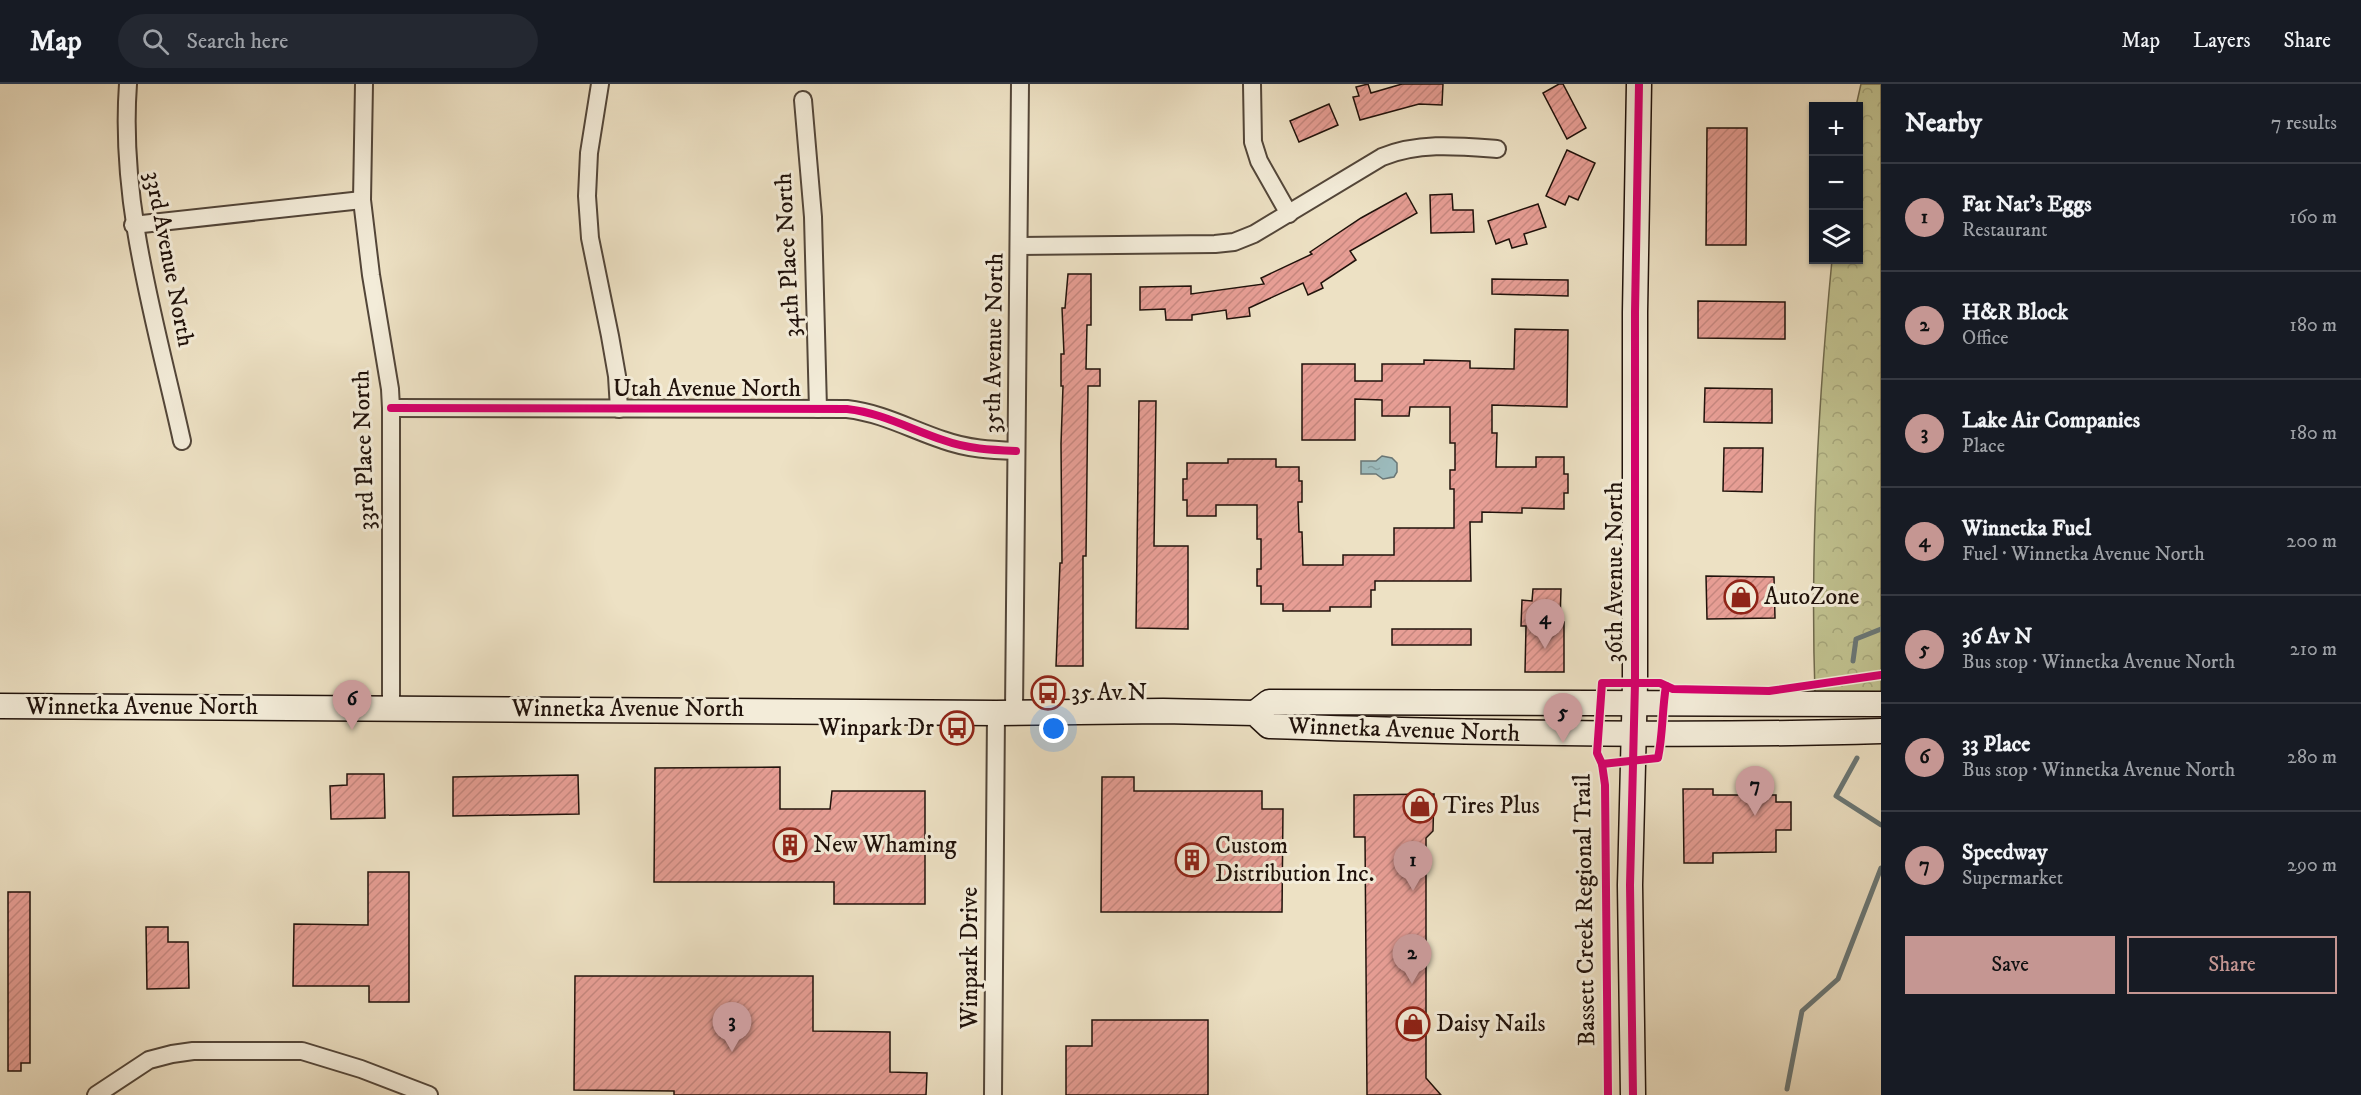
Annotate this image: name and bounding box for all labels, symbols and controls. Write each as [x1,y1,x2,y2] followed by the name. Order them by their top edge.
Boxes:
[118,14,538,68] search box
[30,24,82,59] text: Map
[139,25,172,58] icon: search
[187,28,288,55] text: Search here
[2121,28,2160,54] text: Map
[2193,28,2251,54] text: Layers
[2284,28,2331,54] text: Share
[1809,102,1863,264] map controls
[1809,102,1863,156] button: +
[1905,107,1982,140] text: Nearby
[2271,111,2337,136] text: 7 results
[1809,156,1863,210] button: −
[137,169,201,350] street label: 33rd Avenue North
[769,172,807,338] street label: 34th Place North
[1962,191,2092,218] text: Fat Nat's Eggs
[1921,205,1928,230] text: 1
[2289,205,2337,230] text: 160 m
[1809,210,1863,264] button: layers
[1962,218,2047,243] text: Restaurant
[977,252,1011,434] street label: 35th Avenue North
[1962,299,2068,326] text: H&R Block
[1920,313,1929,338] text: 2
[2290,313,2337,338] text: 180 m
[1962,326,2009,351] text: Office
[346,369,382,531] street label: 33rd Place North
[613,374,801,404] street label: Utah Avenue North
[1962,407,2140,434] text: Lake Air Companies
[1921,421,1928,446] text: 3
[2290,421,2337,446] text: 180 m
[1962,434,2005,459] text: Place
[1600,481,1630,663] street label: 36th Avenue North
[1962,515,2091,542] text: Winnetka Fuel
[1919,529,1930,554] text: 4
[2286,529,2337,554] text: 200 m
[1962,542,2205,567] text: Fuel · Winnetka Avenue North
[1723,579,1759,615] shop icon: AutoZone
[1764,582,1860,612] place label: AutoZone
[1526,600,1564,649] pin: 4
[1962,623,2032,650] text: 36 Av N
[1920,637,1929,662] text: 5
[2290,637,2337,662] text: 210 m
[1962,650,2235,675] text: Bus stop · Winnetka Avenue North
[1030,675,1066,711] bus stop icon: 35 Av N
[1071,678,1147,708] place label: 35 Av N
[332,680,372,730] pin: 6
[25,692,259,722] street label: Winnetka Avenue North
[511,694,745,724] street label: Winnetka Avenue North
[1544,694,1582,743] pin: 5
[939,710,975,746] bus stop icon: Winpark Dr
[1286,711,1521,749] street label: Winnetka Avenue North
[817,713,934,743] place label: Winpark Dr
[1039,714,1068,743] your location
[1962,731,2030,758] text: 33 Place
[1919,745,1930,770] text: 6
[2287,745,2337,770] text: 280 m
[1962,758,2235,783] text: Bus stop · Winnetka Avenue North
[1736,766,1774,816] pin: 7
[1568,773,1602,1046] street label: Bassett Creek Regional Trail
[1402,788,1438,824] shop icon: Tires Plus
[1443,791,1540,821] place label: Tires Plus
[772,827,808,863] building icon: New Whaming
[813,830,957,860] place label: New Whaming
[1215,831,1374,889] place label: Custom Distribution Inc.
[1962,839,2047,866] text: Speedway
[1174,842,1210,878] building icon: Custom Distribution Inc.
[1394,842,1432,891] pin: 1
[1919,853,1930,878] text: 7
[2287,853,2337,878] text: 290 m
[1962,866,2063,891] text: Supermarket
[955,887,985,1030] street label: Winpark Drive
[1392,934,1432,984] pin: 2
[1905,936,2115,994] button: Save
[2127,936,2337,994] button: Share
[712,1002,752,1052] pin: 3
[1395,1006,1431,1042] shop icon: Daisy Nails
[1436,1009,1546,1039] place label: Daisy Nails

